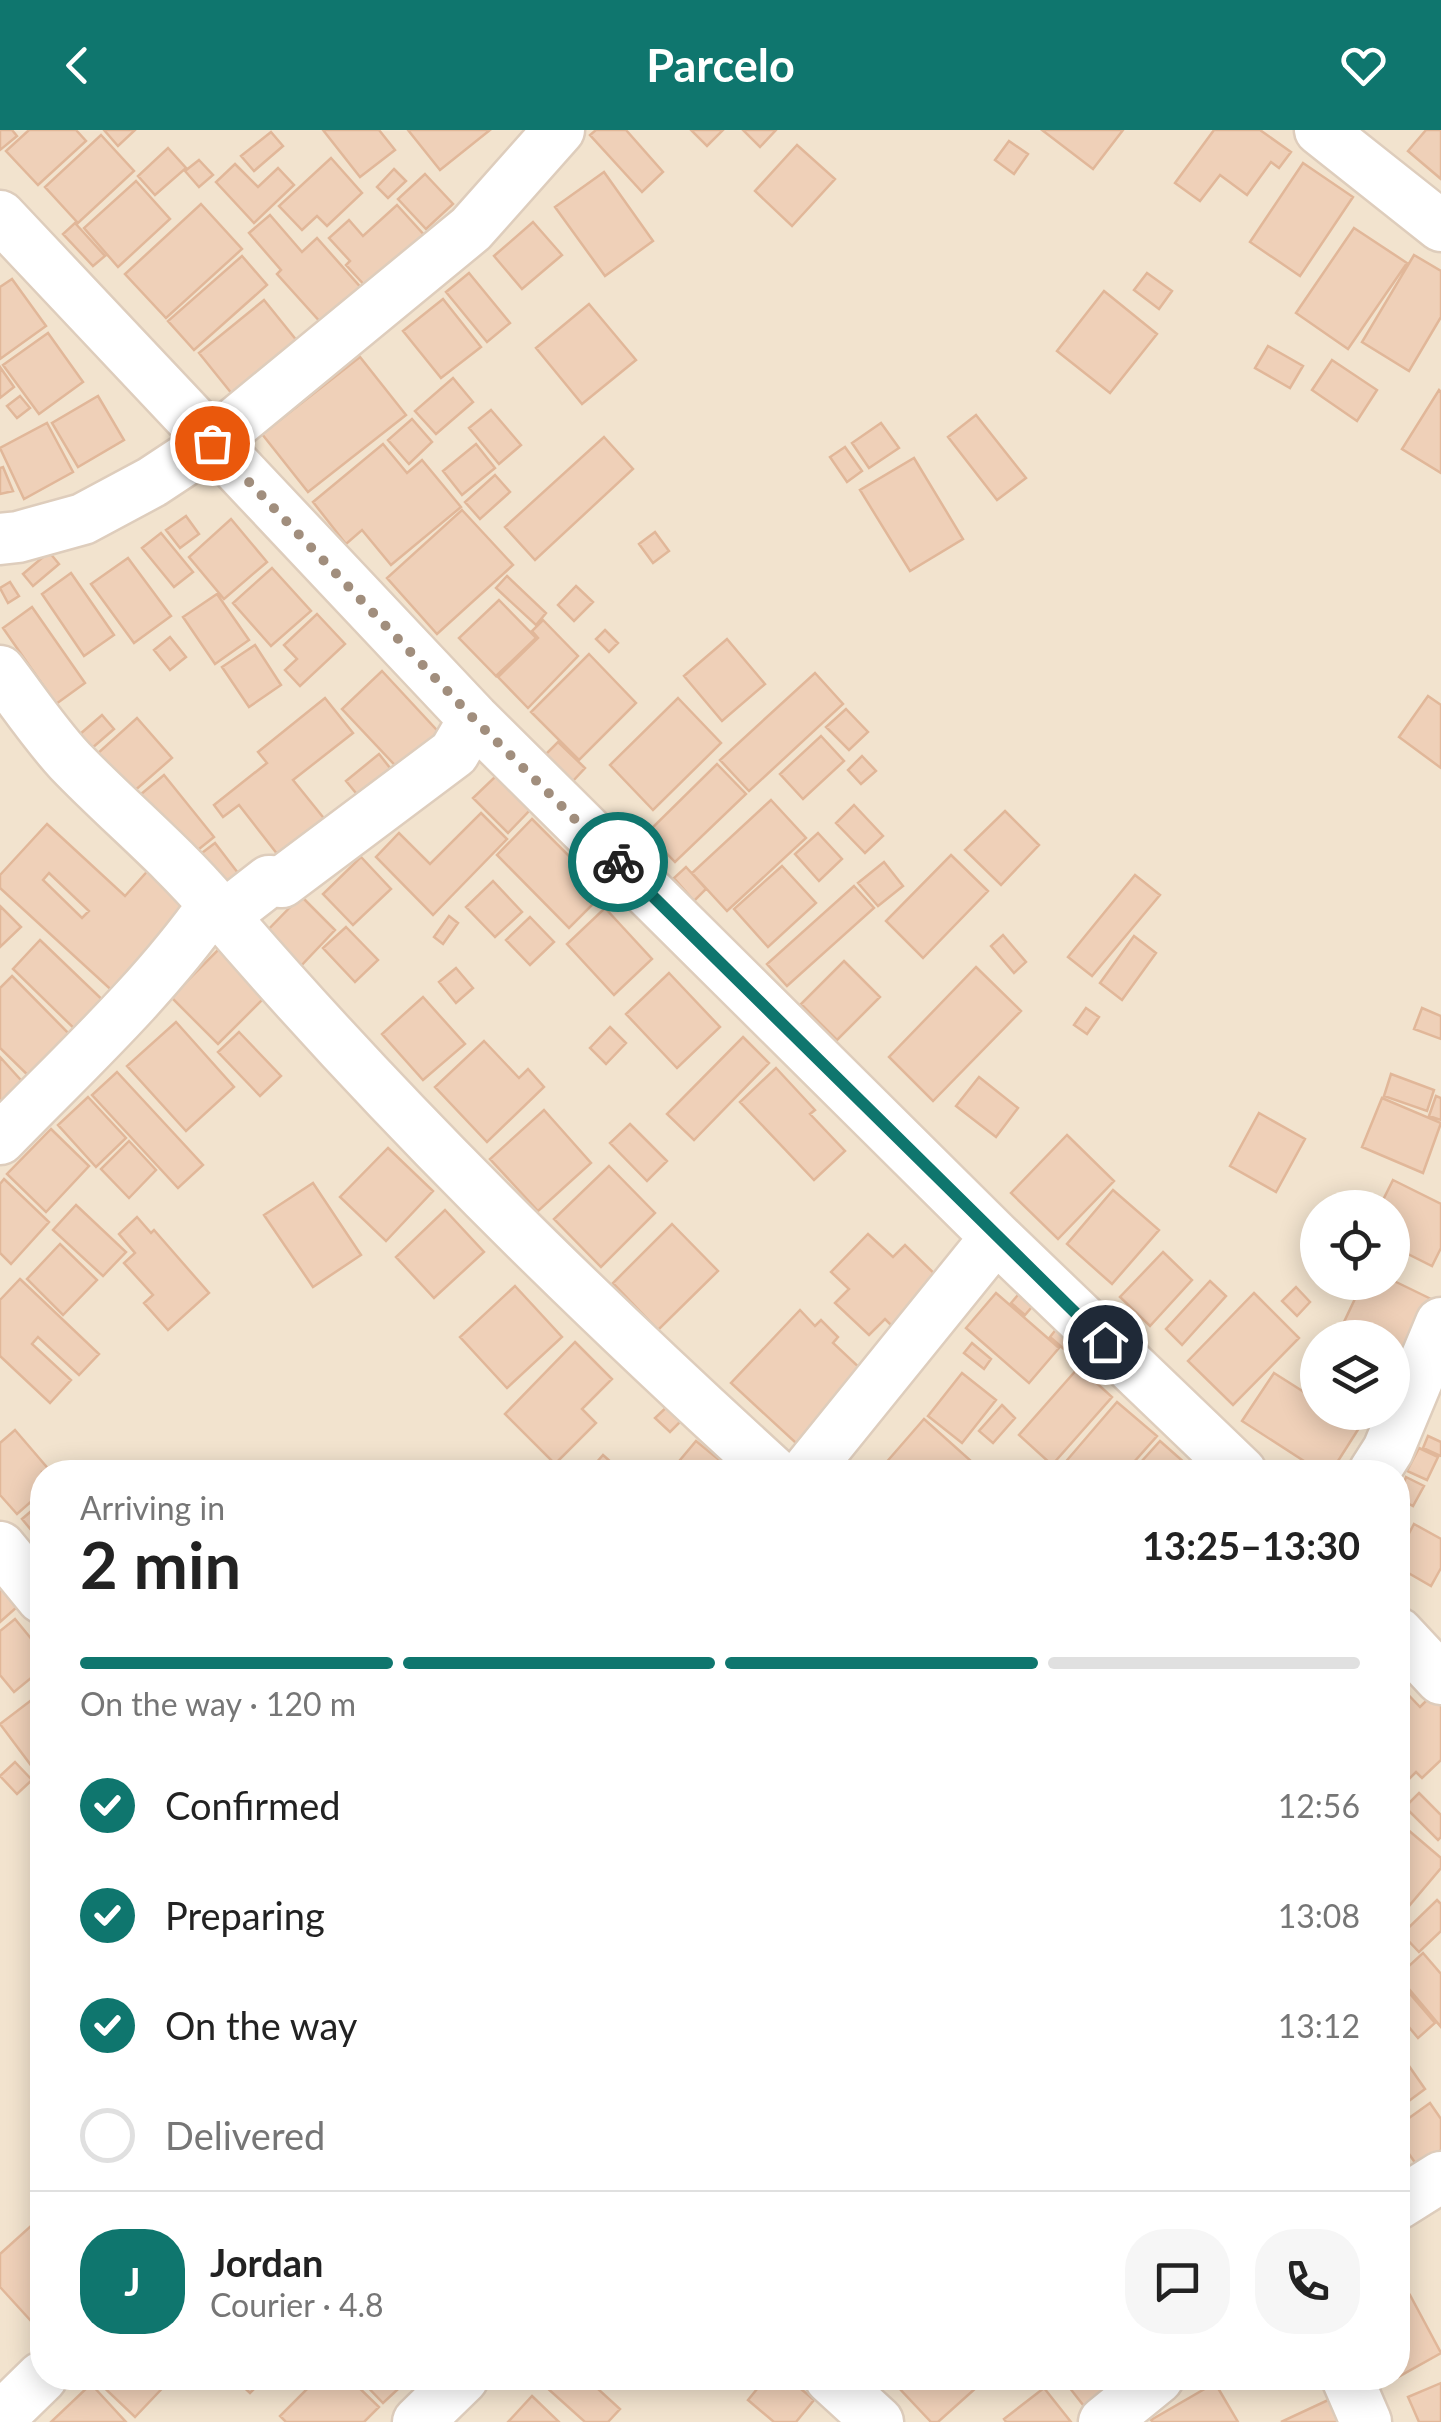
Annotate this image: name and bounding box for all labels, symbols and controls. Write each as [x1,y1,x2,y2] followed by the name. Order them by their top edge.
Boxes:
[50,38,105,93] icon: back
[646,38,795,92] text: Parcelo
[1336,38,1391,93] icon: heart
[170,401,255,486] pin
[185,416,240,471] icon: bag
[568,812,668,912] courier
[591,835,646,890] icon: bike
[1300,1190,1410,1430] map controls
[1300,1190,1410,1300] button: locate
[1063,1300,1148,1385] pin
[1078,1315,1133,1370] icon: home
[1300,1320,1410,1430] button: layers
[80,1488,225,1527] text: Arriving in
[1142,1522,1360,1568] text: 13:25–13:30
[80,1525,241,1603] text: 2 min
[80,1684,356,1723] text: On the way · 120 m
[80,1778,135,1833] icon: check
[165,1782,341,1828] text: Confirmed
[1278,1786,1360,1825] text: 12:56
[80,1888,135,1943] icon: check
[165,1892,325,1938] text: Preparing
[1278,1896,1360,1935] text: 13:08
[80,1998,135,2053] icon: check
[165,2002,357,2048] text: On the way
[1278,2006,1360,2045] text: 13:12
[165,2112,325,2158] text: Delivered
[1125,2229,1230,2334] button: chat
[1255,2229,1360,2334] button: phone
[210,2239,323,2285] text: Jordan
[124,2258,141,2304] text: J
[210,2285,384,2324] text: Courier · 4.8

